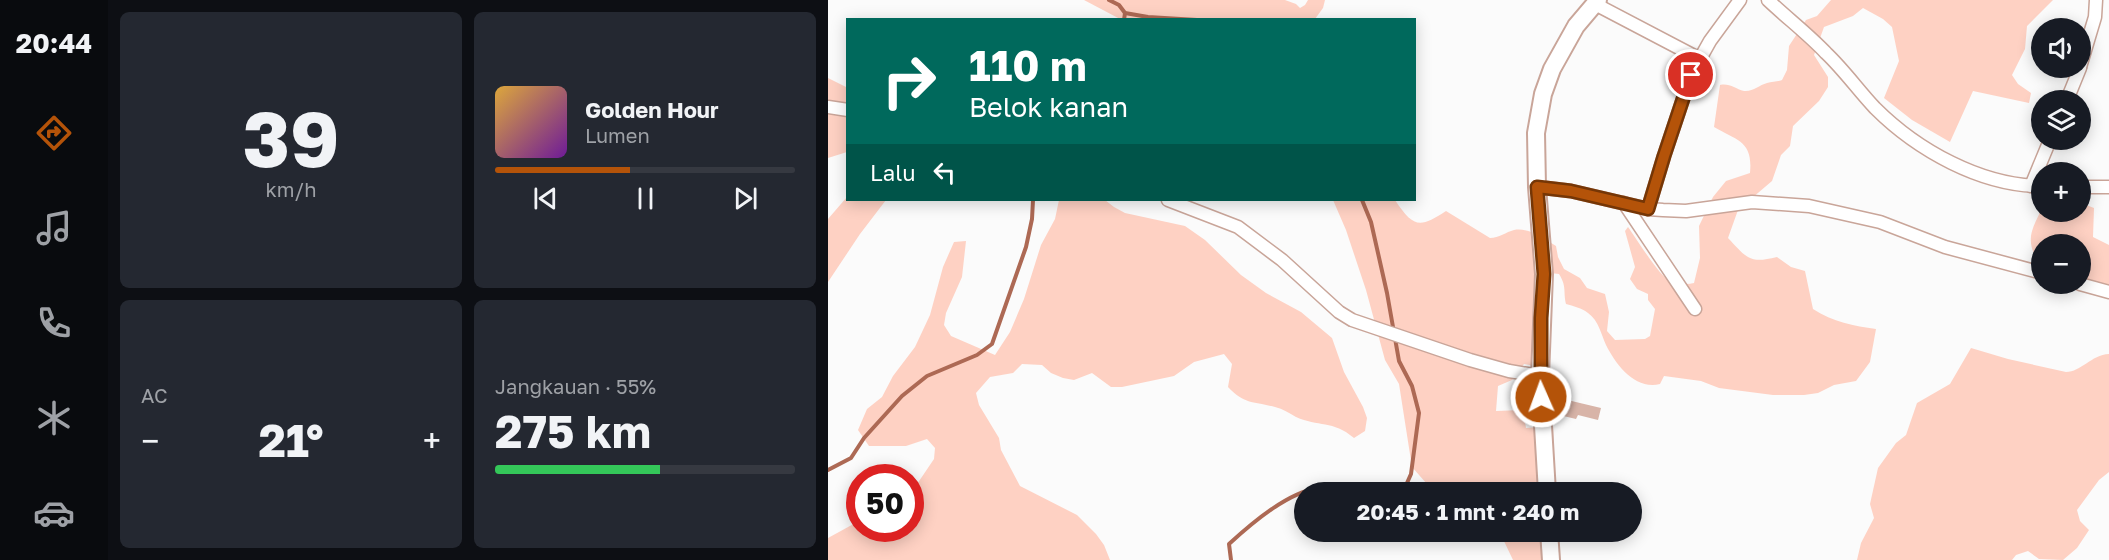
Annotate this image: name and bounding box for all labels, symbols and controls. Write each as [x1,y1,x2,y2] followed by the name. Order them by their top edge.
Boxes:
[2031,18,2091,294] map controls
[2031,18,2091,78] button: sound
[16,27,92,59] text: 20:44
[969,40,1087,90] text: 110 m
[870,42,948,120] icon: right
[1665,49,1716,100] pin
[1674,58,1707,91] icon: arrive
[2031,90,2091,150] button: layers
[242,91,340,184] text: 39
[969,91,1128,123] text: Belok kanan
[585,96,719,123] text: Golden Hour
[33,112,75,154] icon: directions
[585,123,650,147] text: Lumen
[928,156,961,189] icon: left
[870,159,916,186] text: Lalu
[2031,162,2091,222] button: +
[266,177,316,201] text: km/h
[529,182,562,215] icon: previous
[629,182,662,215] icon: pause
[729,182,762,215] icon: next
[33,207,75,249] icon: music
[2031,234,2091,294] button: −
[33,302,75,344] icon: phone
[1509,365,1573,429] position arrow
[495,374,656,398] text: Jangkauan · 55%
[141,383,168,407] text: AC
[33,397,75,439] icon: climate
[495,404,651,458] text: 275 km
[258,413,324,467] text: 21°
[141,421,159,460] text: −
[423,421,441,460] text: +
[846,464,924,542] speed limit sign: 50
[33,492,75,534] icon: car
[1357,498,1579,525] text: 20:45 · 1 mnt · 240 m

